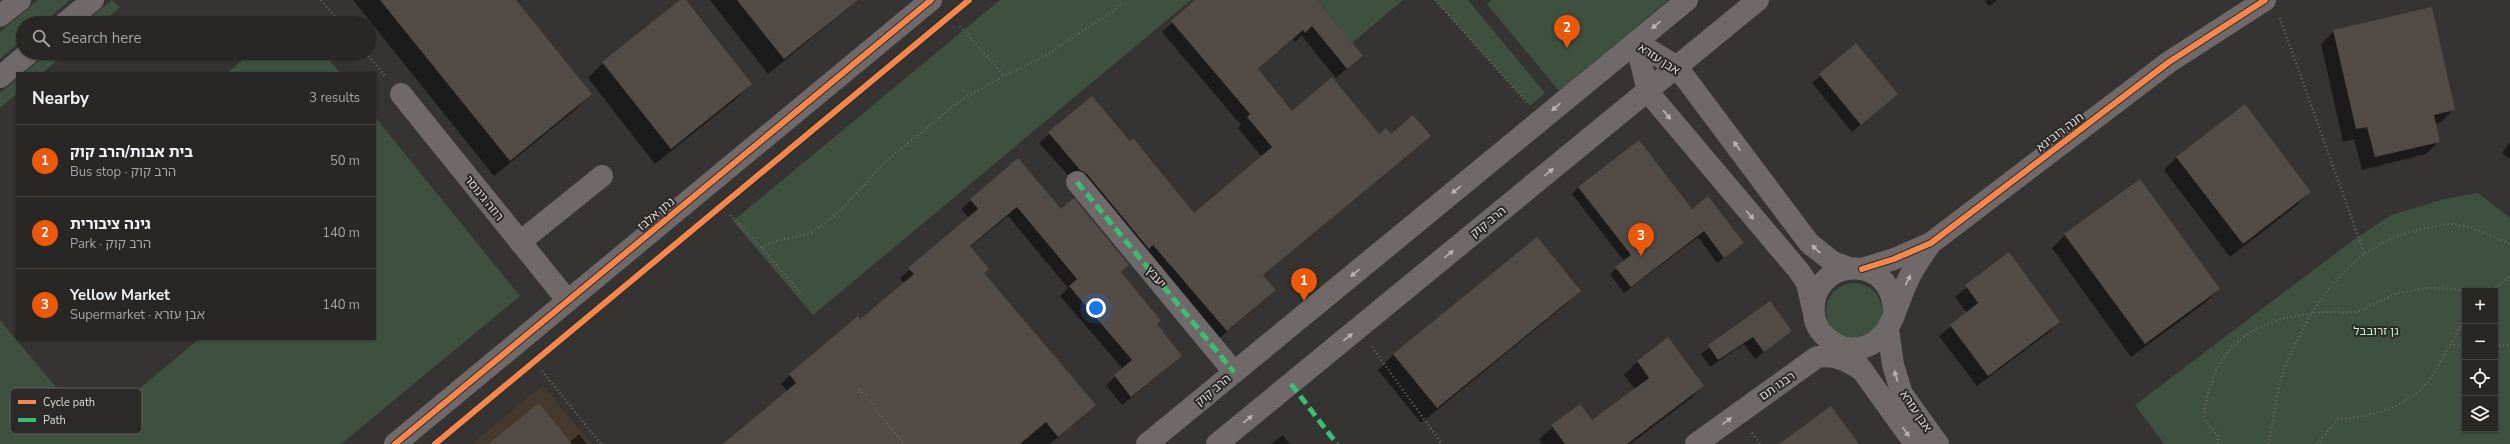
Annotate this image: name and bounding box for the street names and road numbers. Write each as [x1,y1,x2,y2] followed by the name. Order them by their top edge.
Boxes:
[1635,40,1683,79] street label: אבן עזרא
[2033,109,2087,155] street label: חנה רובינא
[461,172,507,224] street label: רוזה גינוסר
[634,194,678,234] street label: נתן אלבז
[1467,203,1509,241] street label: הרב קוק
[1142,263,1170,291] street label: יעבץ
[1756,368,1798,404] street label: רבנו תם
[1192,370,1234,410] street label: הרב קוק
[1896,387,1936,435] street label: אבן עזרא

